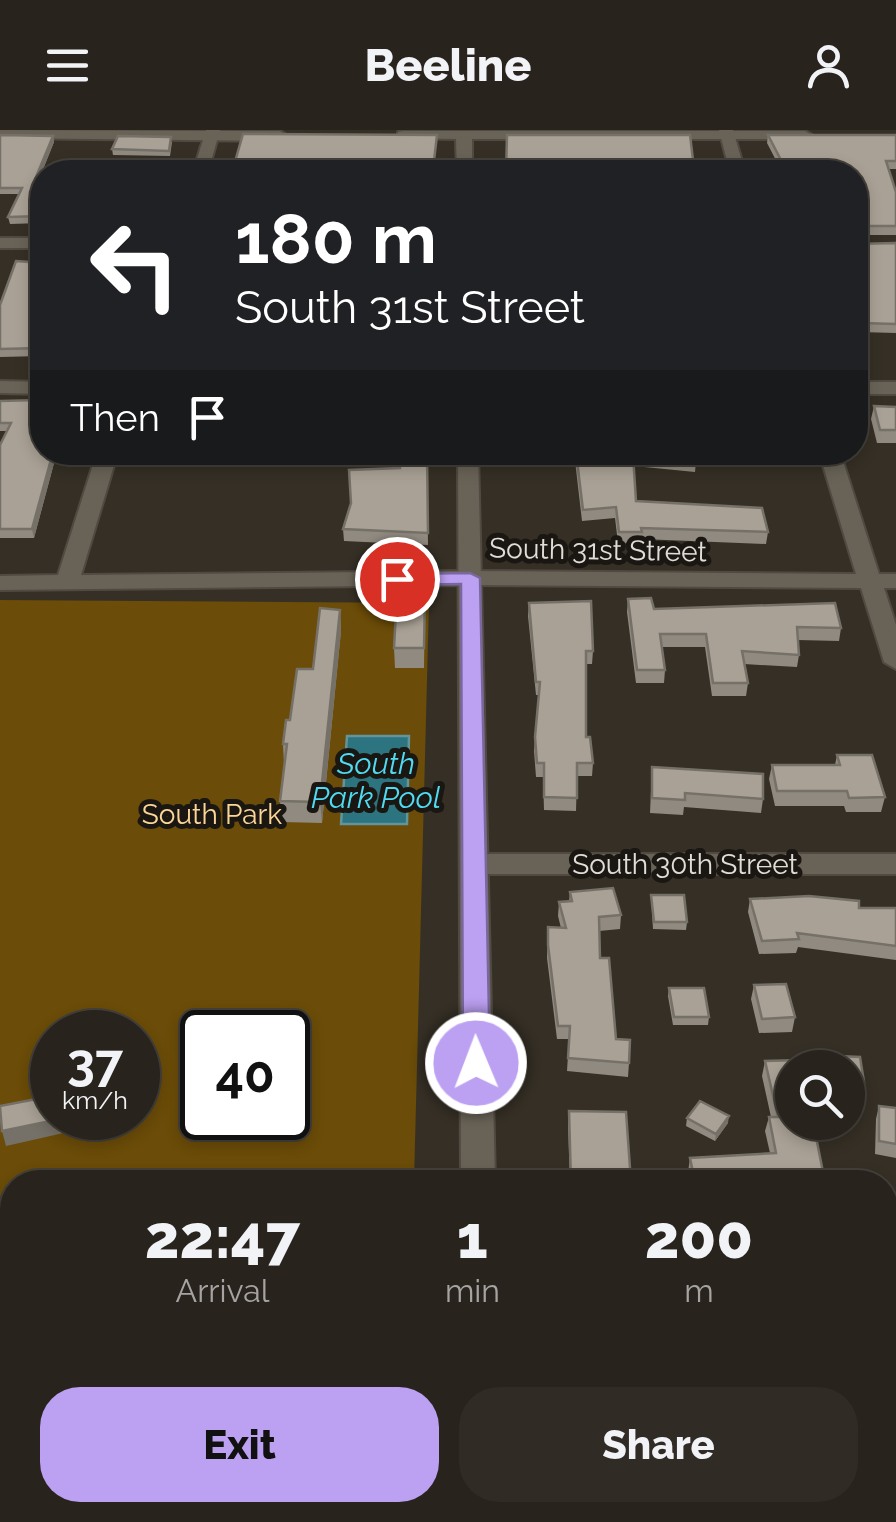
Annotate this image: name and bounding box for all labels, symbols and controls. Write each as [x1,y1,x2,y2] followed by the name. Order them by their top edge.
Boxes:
[40,38,95,93] icon: menu
[801,38,856,93] icon: person
[364,39,532,92] text: Beeline
[235,197,437,279] text: 180 m
[70,200,200,330] icon: left
[235,281,585,334] text: South 31st Street
[180,390,235,445] icon: arrive
[70,395,160,440] text: Then
[489,532,708,568] street label: South 31st Street
[355,537,440,622] pin
[370,552,425,607] icon: arrive
[311,746,441,815] water label: South Park Pool
[142,798,282,831] park label: South Park
[572,848,798,881] street label: South 30th Street
[180,1010,310,1140] speed limit sign: 40
[424,1011,528,1115] position arrow
[67,1033,123,1092] text: 37
[775,1050,865,1140] map controls
[775,1050,865,1140] button: search
[62,1085,128,1115] text: km/h
[145,1202,300,1272] text: 22:47
[457,1202,488,1272] text: 1
[645,1202,753,1272] text: 200
[176,1272,269,1309] text: Arrival
[445,1272,500,1309] text: min
[684,1272,714,1309] text: m
[40,1387,439,1502] button: Exit
[459,1387,858,1502] button: Share

